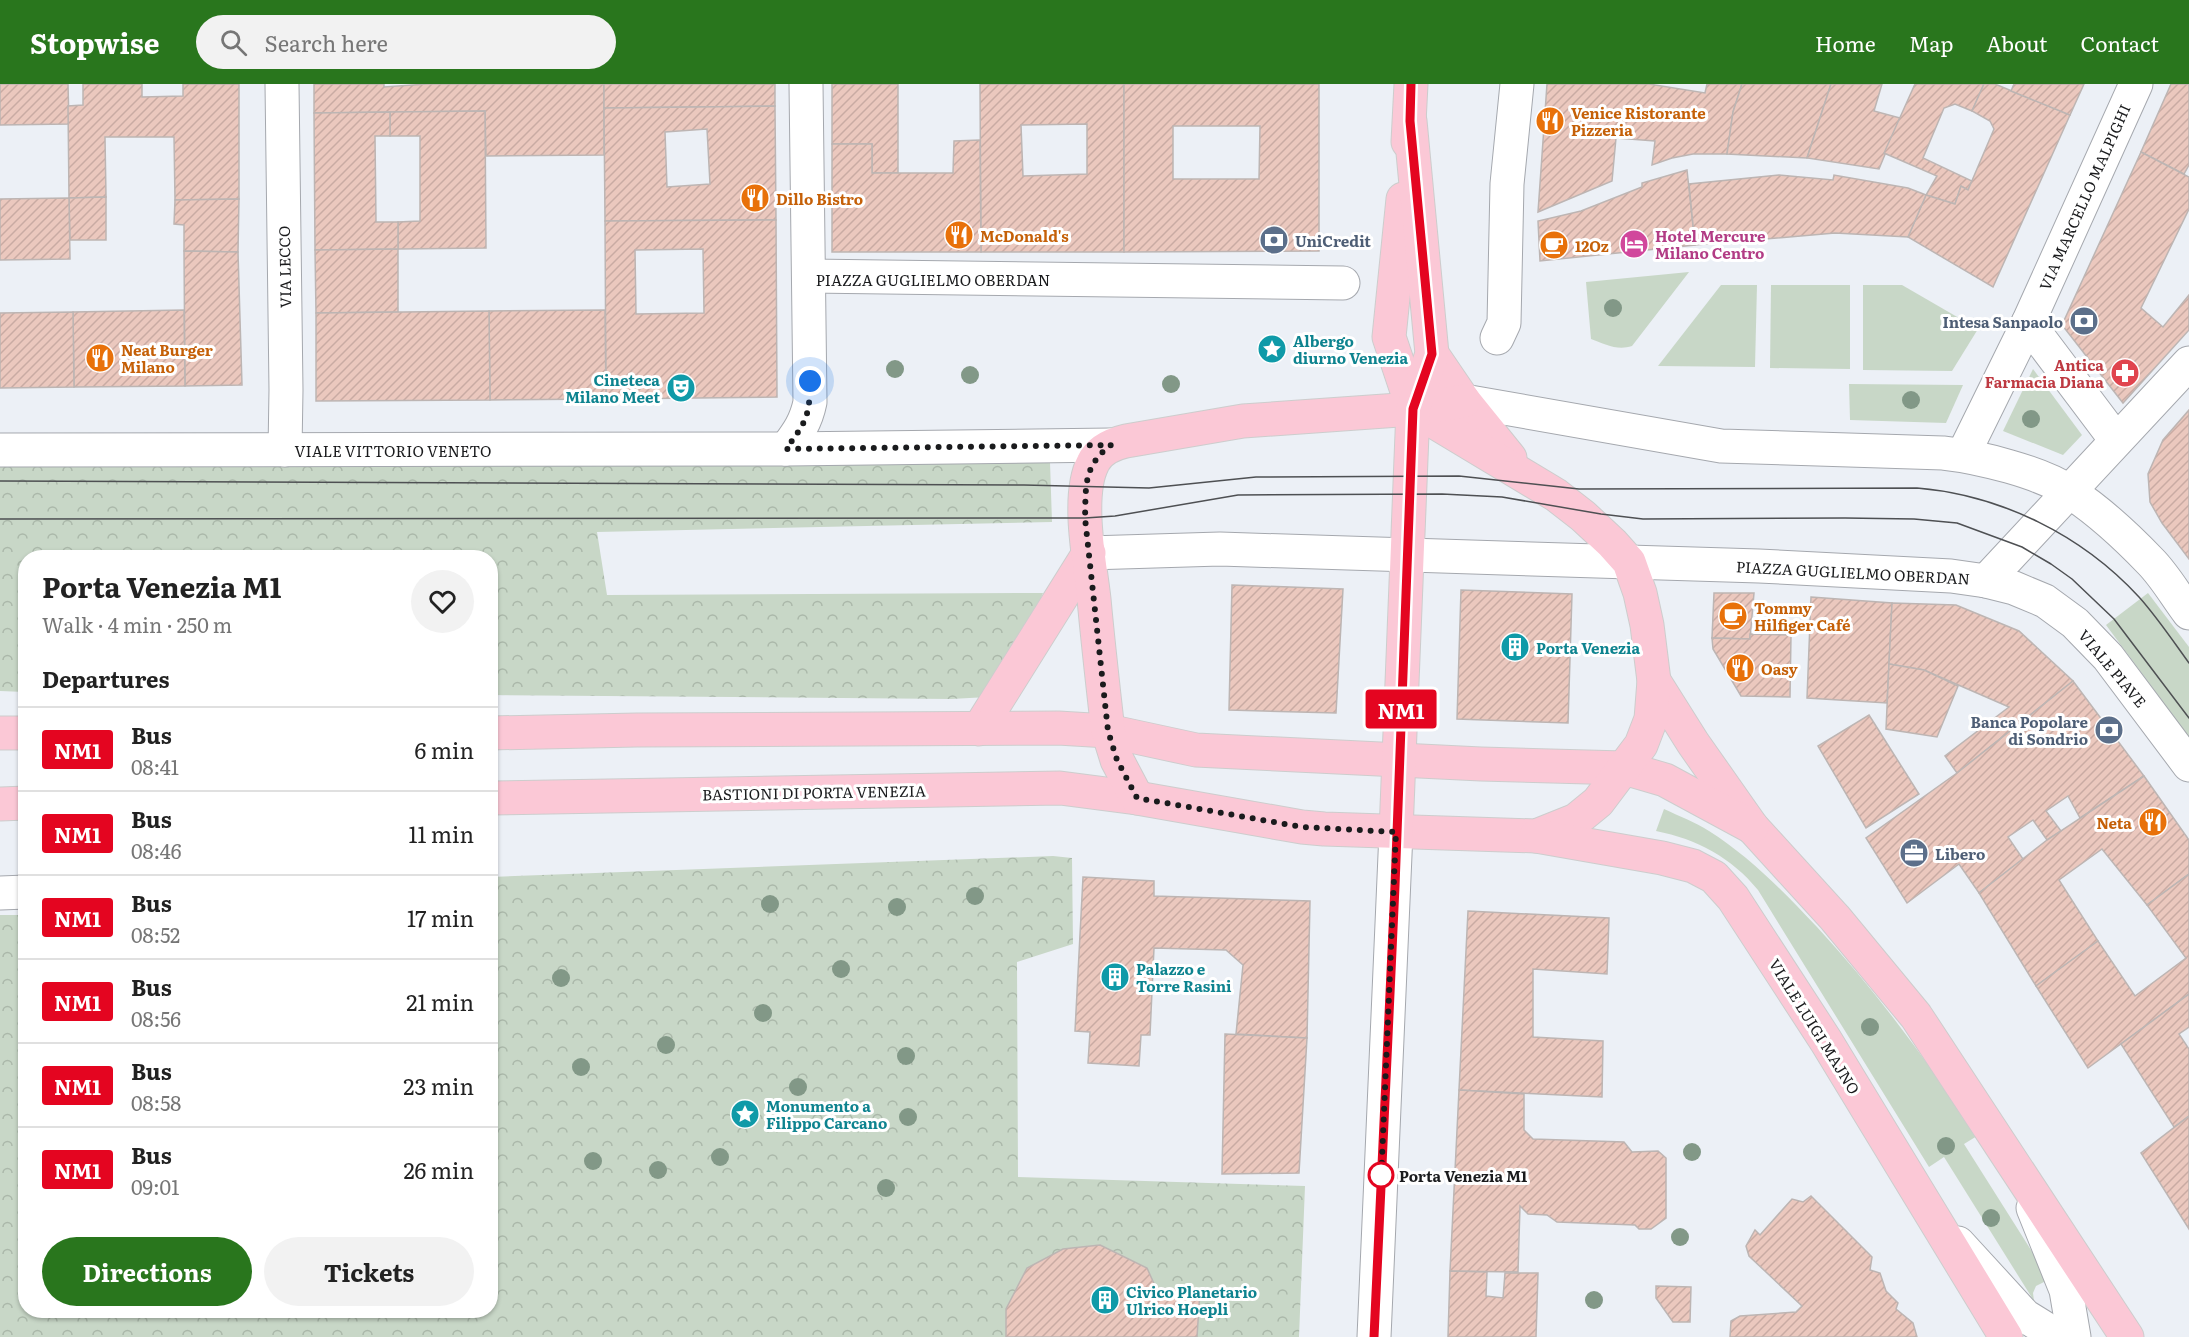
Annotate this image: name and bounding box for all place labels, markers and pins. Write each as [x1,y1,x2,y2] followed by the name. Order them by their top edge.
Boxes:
[1571,101,1706,141] place label: Venice Ristorante Pizzeria
[1534,105,1566,137] restaurant icon: Venice Ristorante Pizzeria
[739,182,771,214] restaurant icon: Dillo Bistro
[776,187,863,210] place label: Dillo Bistro
[943,219,975,251] restaurant icon: McDonald's
[980,224,1069,247] place label: McDonald's
[1258,224,1290,256] bank icon: UniCredit
[1655,224,1766,264] place label: Hotel Mercure Milano Centro
[1618,228,1650,260] hotel icon: Hotel Mercure Milano Centro
[1295,229,1371,252] place label: UniCredit
[1538,229,1570,261] cafe icon: 12Oz
[1575,234,1609,257] place label: 12Oz
[2068,305,2100,337] bank icon: Intesa Sanpaolo
[1942,310,2063,333] place label: Intesa Sanpaolo
[1293,329,1409,369] place label: Albergo diurno Venezia
[1256,333,1288,365] place icon: Albergo diurno Venezia
[121,338,213,378] place label: Neat Burger Milano
[84,342,116,374] restaurant icon: Neat Burger Milano
[1985,353,2104,393] place label: Antica Farmacia Diana
[2109,357,2141,389] pharmacy icon: Antica Farmacia Diana
[565,368,660,408] place label: Cineteca Milano Meet
[665,372,697,404] theatre icon: Cineteca Milano Meet
[1754,596,1851,636] place label: Tommy Hilfiger Café
[1717,600,1749,632] cafe icon: Tommy Hilfiger Café
[1499,631,1531,663] building icon: Porta Venezia
[1536,636,1641,659] place label: Porta Venezia
[1724,652,1756,684] restaurant icon: Oasy
[1761,657,1799,680] place label: Oasy
[1971,710,2089,750] place label: Banca Popolare di Sondrio
[2093,714,2125,746] bank icon: Banca Popolare di Sondrio
[2137,806,2169,838] restaurant icon: Neta
[2097,811,2132,834] place label: Neta
[1898,837,1930,869] office icon: Libero
[1935,842,1985,865] place label: Libero
[1136,957,1232,997] place label: Palazzo e Torre Rasini
[1099,961,1131,993] building icon: Palazzo e Torre Rasini
[766,1094,887,1134] place label: Monumento a Filippo Carcano
[729,1098,761,1130] place icon: Monumento a Filippo Carcano
[1368,1162,1394,1188] marker: Porta Venezia M1
[1399,1164,1527,1187] place label: Porta Venezia M1
[1126,1280,1257,1320] place label: Civico Planetario Ulrico Hoepli
[1089,1284,1121,1316] building icon: Civico Planetario Ulrico Hoepli

